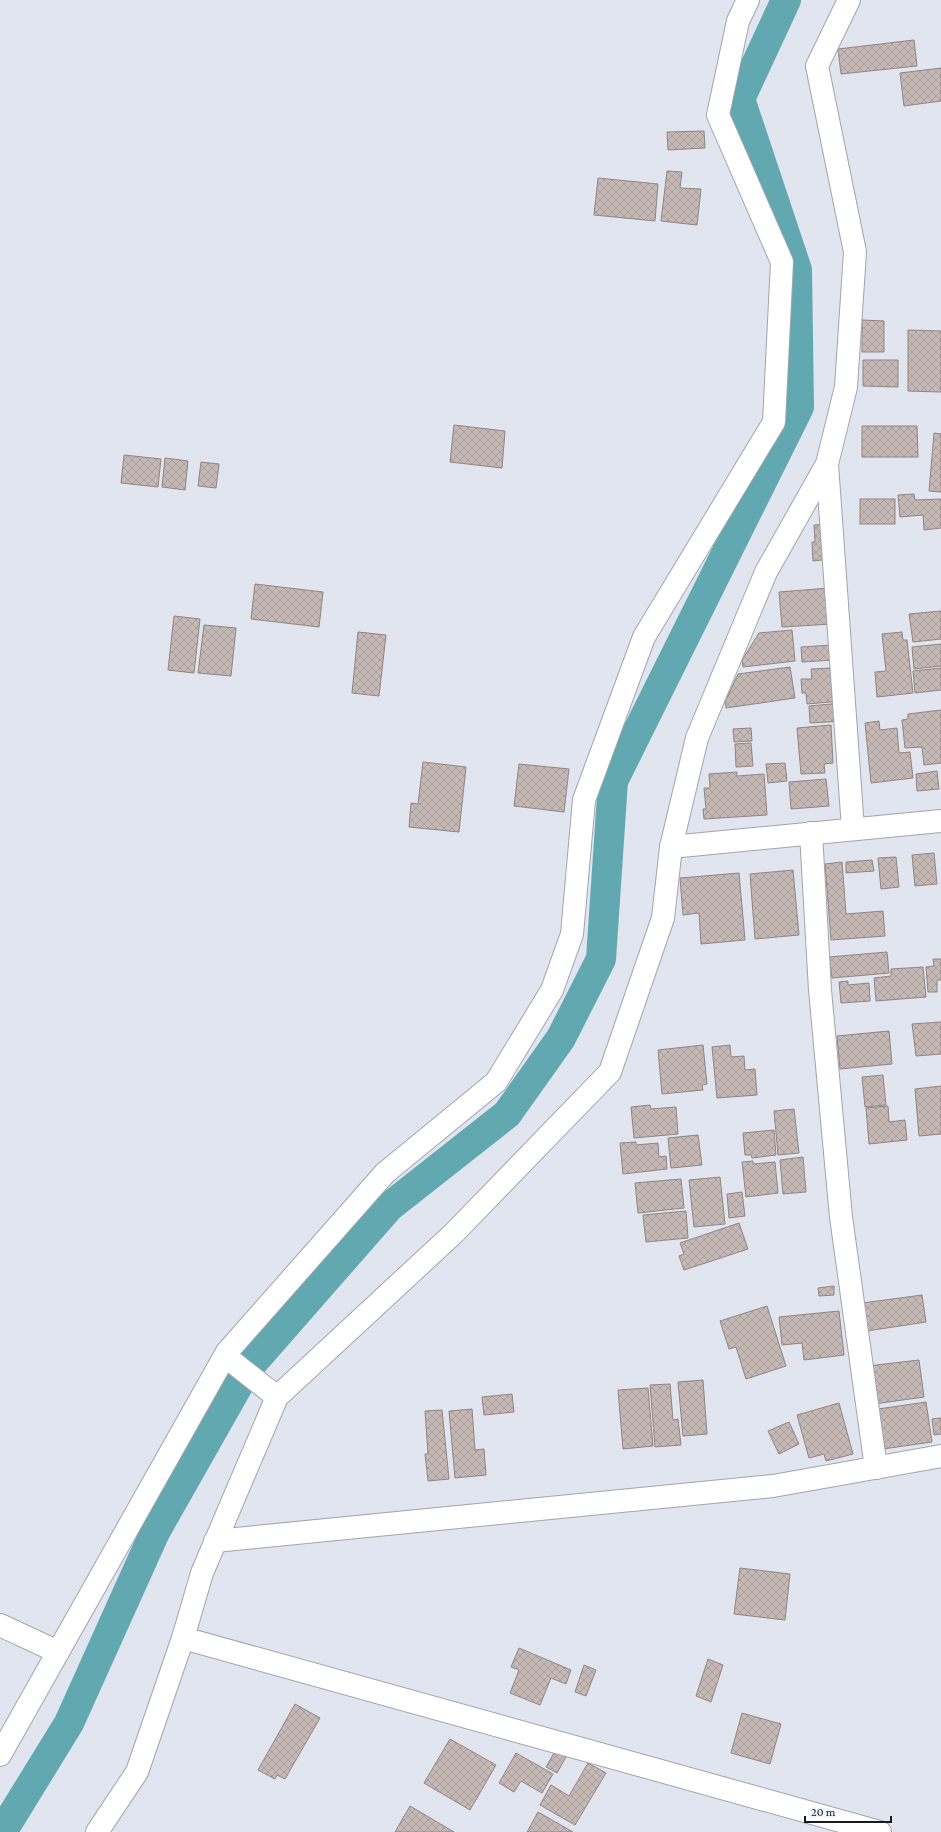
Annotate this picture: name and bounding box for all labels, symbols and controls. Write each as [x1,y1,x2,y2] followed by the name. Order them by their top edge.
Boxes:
[805,1798,891,1824] scale bar
[811,1805,836,1819] text: 20 m

